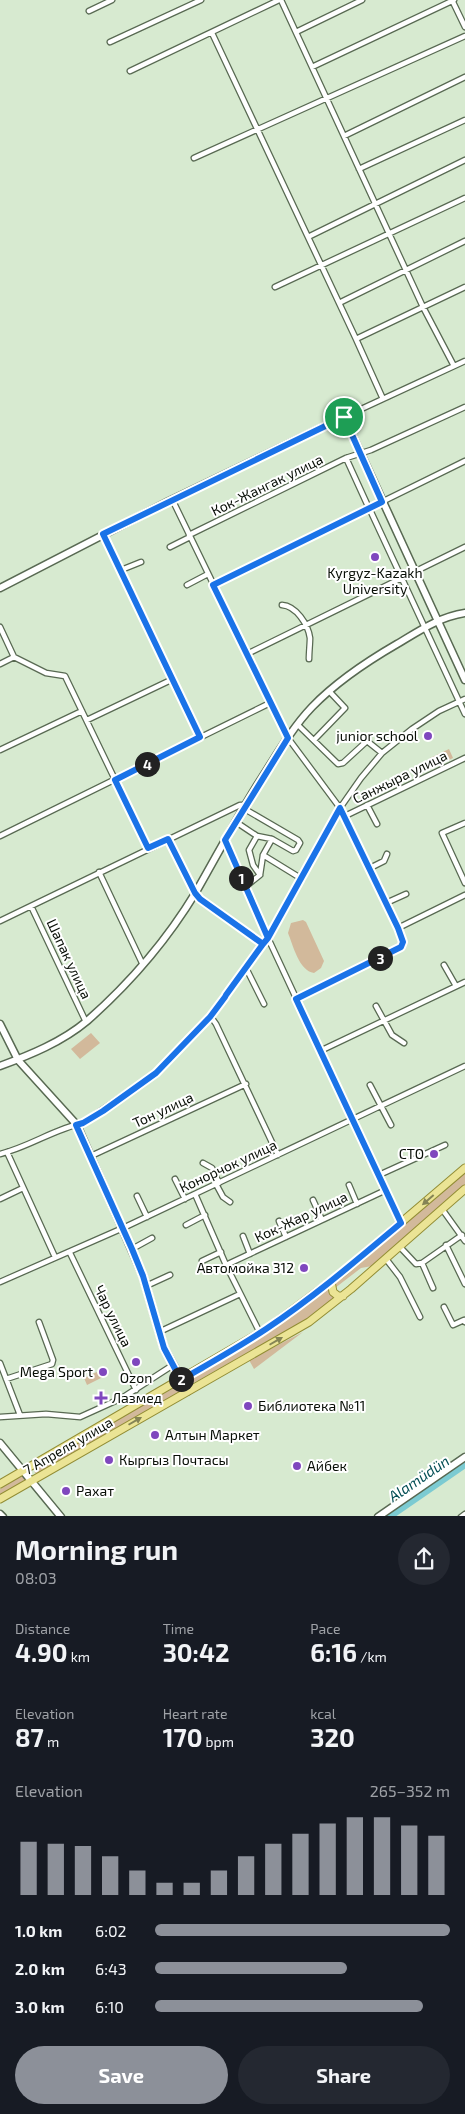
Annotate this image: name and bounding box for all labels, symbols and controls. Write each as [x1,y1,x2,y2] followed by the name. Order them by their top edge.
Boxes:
[323,396,365,438] pin
[330,403,358,431] icon: arrive
[208,450,326,519] street label: Кок-Жангак улица
[369,551,381,563] marker: Kyrgyz-Kazakh University
[327,564,423,597] place label: Kyrgyz-Kazakh University
[336,727,419,744] place label: junior school
[422,730,434,742] marker: junior school
[350,746,450,807] street label: Санжыра улица
[134,752,160,776] pin: 4
[143,756,152,773] text: 4
[228,866,254,890] pin: 1
[238,870,245,887] text: 1
[44,916,95,1001] street label: Шапак улица
[368,946,392,970] pin: 3
[377,950,384,967] text: 3
[130,1088,196,1131] street label: Тон улица
[176,1135,279,1196] street label: Конорчок улица
[399,1145,424,1162] place label: СТО
[428,1148,440,1160] marker: СТО
[252,1188,350,1246] street label: Кок-Жар улица
[422,1194,435,1205] one-way arrow
[197,1259,294,1276] place label: Автомойка 312
[298,1262,310,1274] marker: Автомойка 312
[91,1282,136,1350] street label: Чар улица
[269,1337,284,1345] one-way arrow
[130,1356,142,1368] marker: Ozon
[20,1363,93,1380] place label: Mega Sport
[97,1366,109,1378] marker: Mega Sport
[168,1366,194,1392] pin: 2
[120,1369,152,1386] place label: Ozon
[177,1371,186,1388] text: 2
[112,1389,162,1406] place label: Лазмед
[94,1391,108,1405] marker: Лазмед
[258,1397,365,1414] place label: Библиотека №11
[242,1400,254,1412] marker: Библиотека №11
[20,1413,116,1478] street label: 7 Апреля улица
[128,1417,141,1426] one-way arrow
[165,1426,260,1443] place label: Алтын Маркет
[149,1429,161,1441] marker: Алтын Маркет
[119,1451,229,1468] place label: Кыргыз Почтасы
[384,1451,452,1506] water label: Alamüdün
[103,1454,115,1466] marker: Кыргыз Почтасы
[307,1457,348,1474] place label: Айбек
[291,1460,303,1472] marker: Айбек
[76,1482,114,1499] place label: Рахат
[60,1485,72,1497] marker: Рахат
[15,1532,178,1566] text: Morning run
[398,1533,450,1585] button: share
[15,1568,57,1587] text: 08:03
[15,1620,70,1637] text: Distance
[163,1620,194,1637] text: Time
[310,1620,340,1637] text: Pace
[15,1637,68,1667] text: 4.90
[163,1637,229,1667] text: 30:42
[310,1637,357,1667] text: 6:16
[68,1648,90,1665] text: km
[357,1648,387,1665] text: /km
[15,1705,74,1722] text: Elevation
[163,1705,227,1722] text: Heart rate
[310,1705,336,1722] text: kcal
[15,1722,44,1752] text: 87
[163,1722,202,1752] text: 170
[310,1722,355,1752] text: 320
[44,1733,59,1750] text: m
[202,1733,234,1750] text: bpm
[15,1781,83,1800] text: Elevation
[370,1781,450,1800] text: 265–352 m
[15,1921,62,1940] text: 1.0 km
[95,1921,127,1940] text: 6:02
[15,1959,65,1978] text: 2.0 km
[95,1959,127,1978] text: 6:43
[15,1997,65,2016] text: 3.0 km
[95,1997,124,2016] text: 6:10
[15,2046,228,2104] button: Save
[238,2046,450,2104] button: Share

